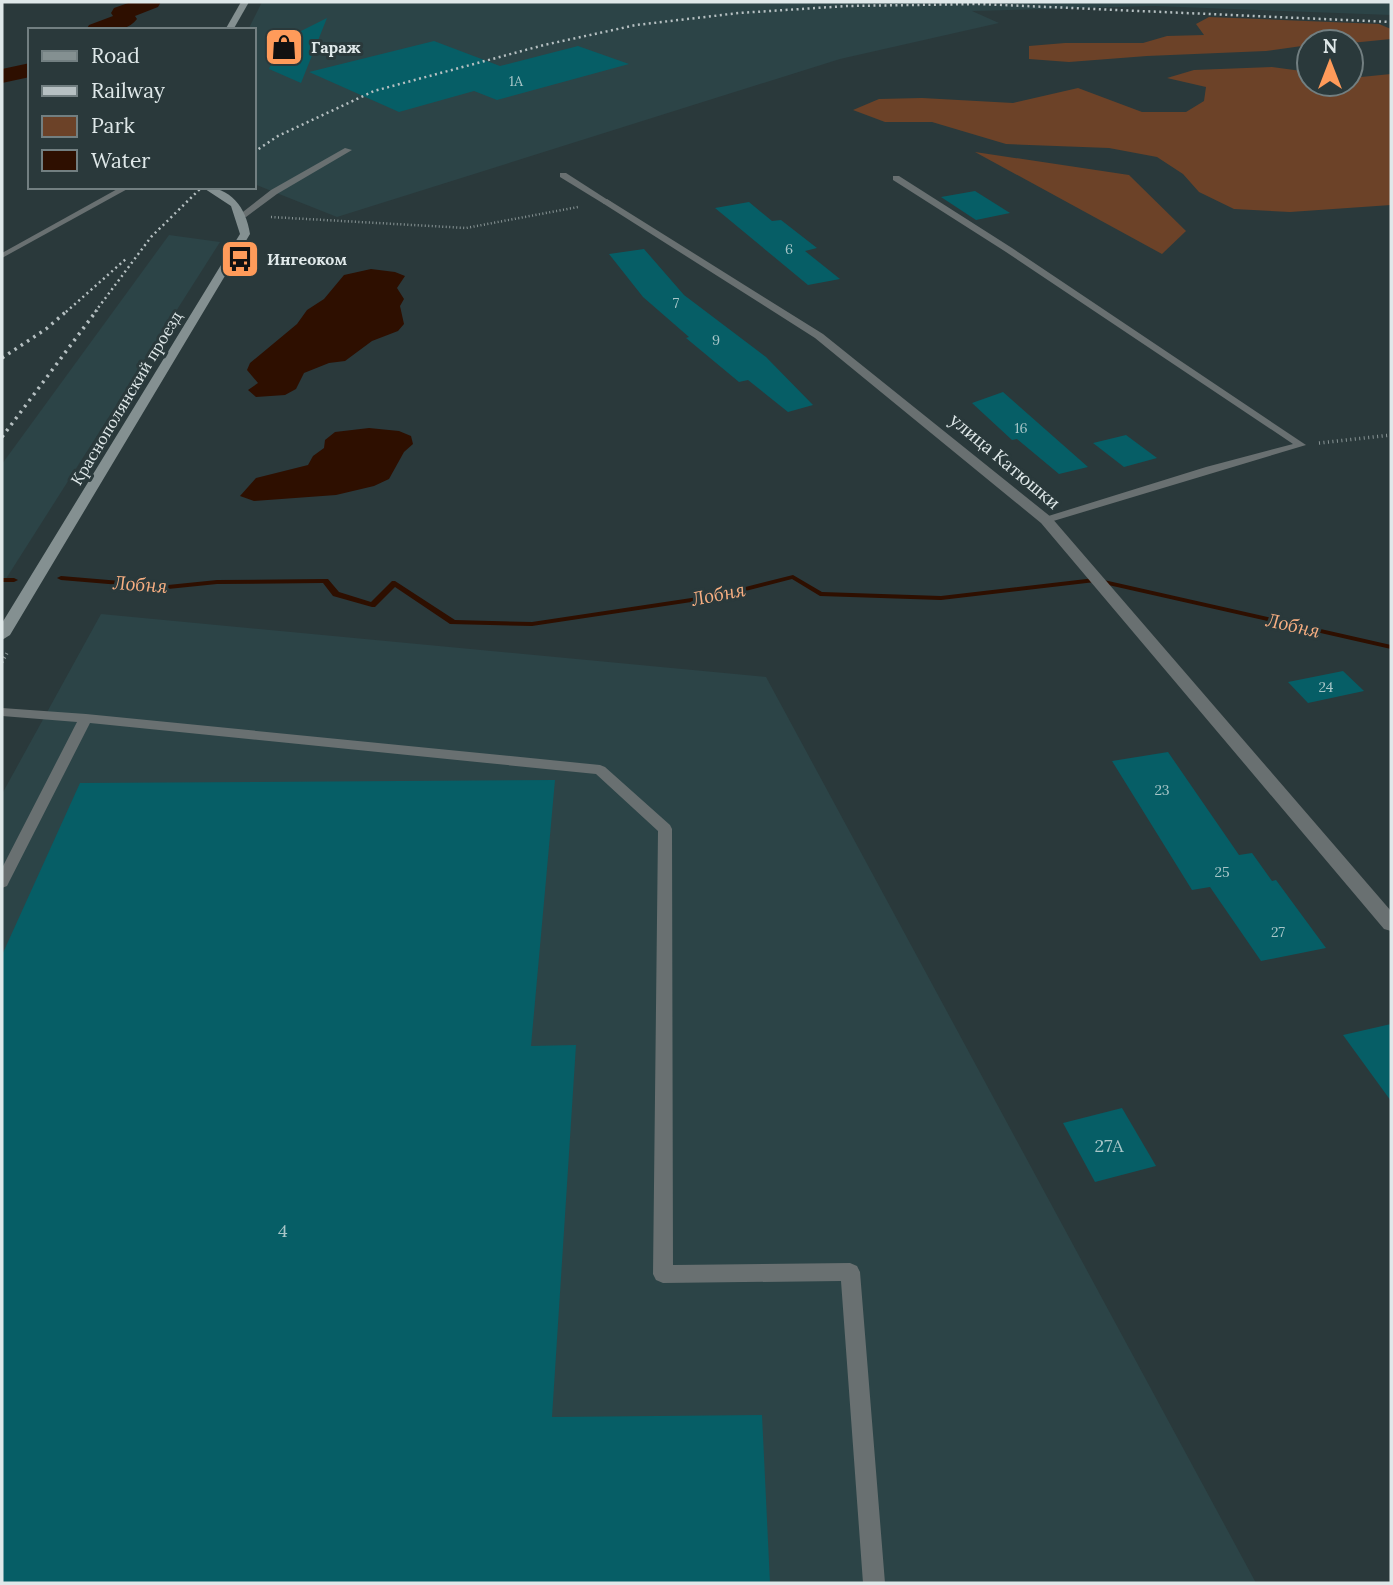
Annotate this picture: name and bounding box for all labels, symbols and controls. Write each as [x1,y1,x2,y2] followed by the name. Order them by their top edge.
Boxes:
[263,26,305,68] shop icon: Гараж
[28,28,256,189] legend
[1295,28,1365,98] north arrow
[1323,34,1338,58] text: N
[311,37,361,57] place label: Гараж
[91,42,140,69] text: Road
[509,72,523,90] house number: 1А
[91,77,165,104] text: Railway
[91,112,135,139] text: Park
[91,147,150,174] text: Water
[219,238,261,280] bus stop icon: Ингеоком
[785,240,793,258] house number: 6
[267,249,347,269] place label: Ингеоком
[673,294,680,312] house number: 7
[66,307,186,489] street label: Краснополянский проезд
[712,331,720,349] house number: 9
[945,408,1065,514] street label: улица Катюшки
[1014,419,1028,437] house number: 16
[112,570,169,598] water label: Лобня
[689,577,748,611] water label: Лобня
[1264,607,1323,643] water label: Лобня
[1319,678,1334,696] house number: 24
[1154,781,1170,799] house number: 23
[1214,863,1230,881] house number: 25
[1271,923,1286,941] house number: 27
[1095,1134,1124,1157] house number: 27А
[278,1219,288,1242] house number: 4

